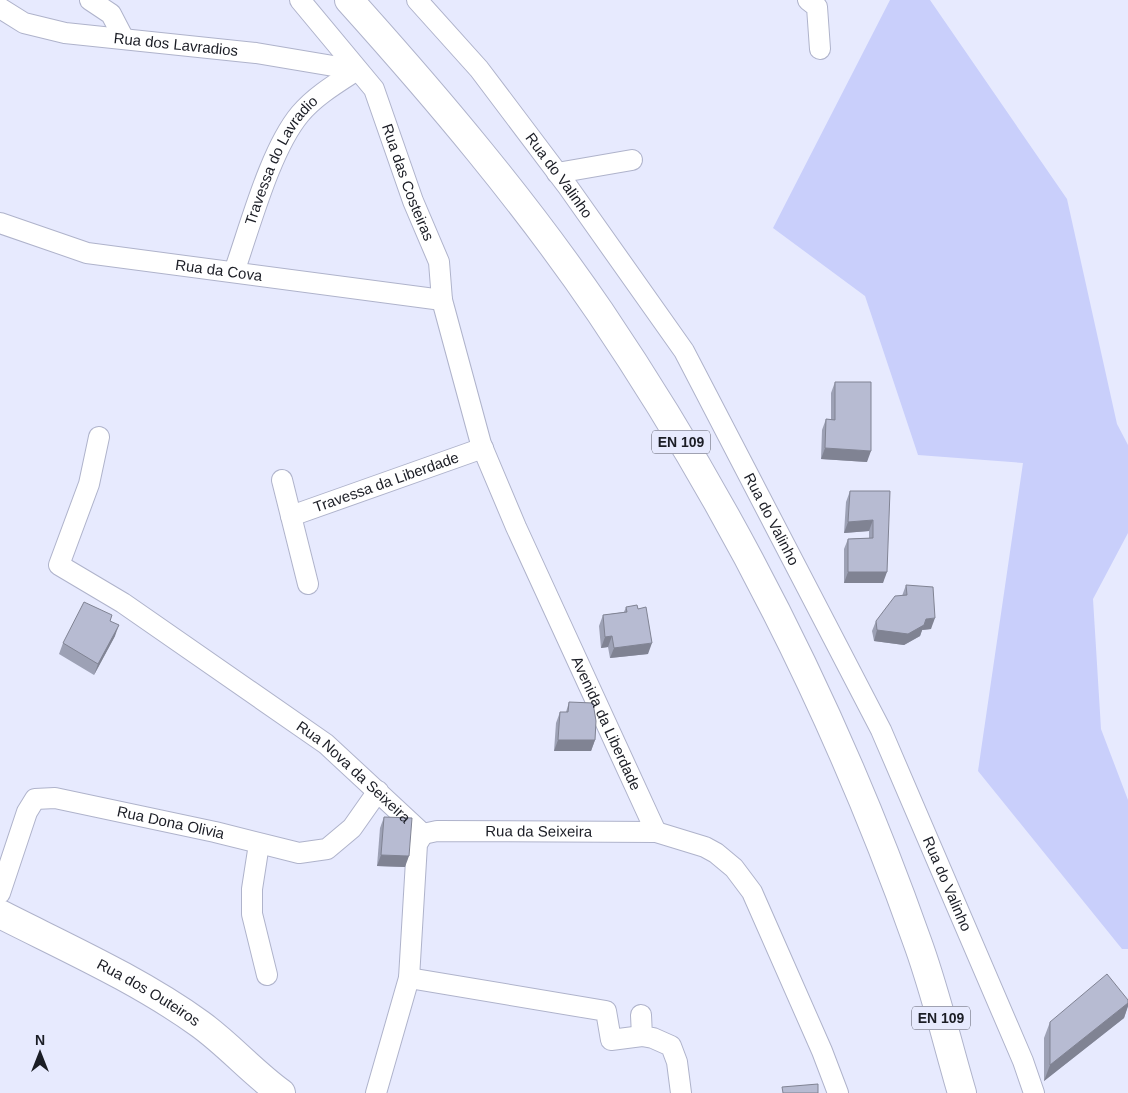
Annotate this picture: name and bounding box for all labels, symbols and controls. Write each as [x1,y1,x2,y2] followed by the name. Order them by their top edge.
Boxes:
[113,29,239,59] street label: Rua dos Lavradios
[241,92,321,227] street label: Travessa do Lavradio
[379,121,438,243] street label: Rua das Costeiras
[522,129,596,221] street label: Rua do Valinho
[174,256,264,284] street label: Rua da Cova
[652,431,710,454] road number: EN 109
[311,448,461,515] street label: Travessa da Liberdade
[741,470,803,568] street label: Rua do Valinho
[568,653,645,793] street label: Avenida da Liberdade
[293,717,415,826] street label: Rua Nova da Seixeira
[116,802,227,842] street label: Rua Dona Olivia
[485,822,593,840] street label: Rua da Seixeira
[920,834,975,934] street label: Rua do Valinho
[94,955,203,1029] street label: Rua dos Outeiros
[912,1006,970,1030] road number: EN 109
[15,1028,65,1078] north arrow
[35,1032,45,1048] text: N

